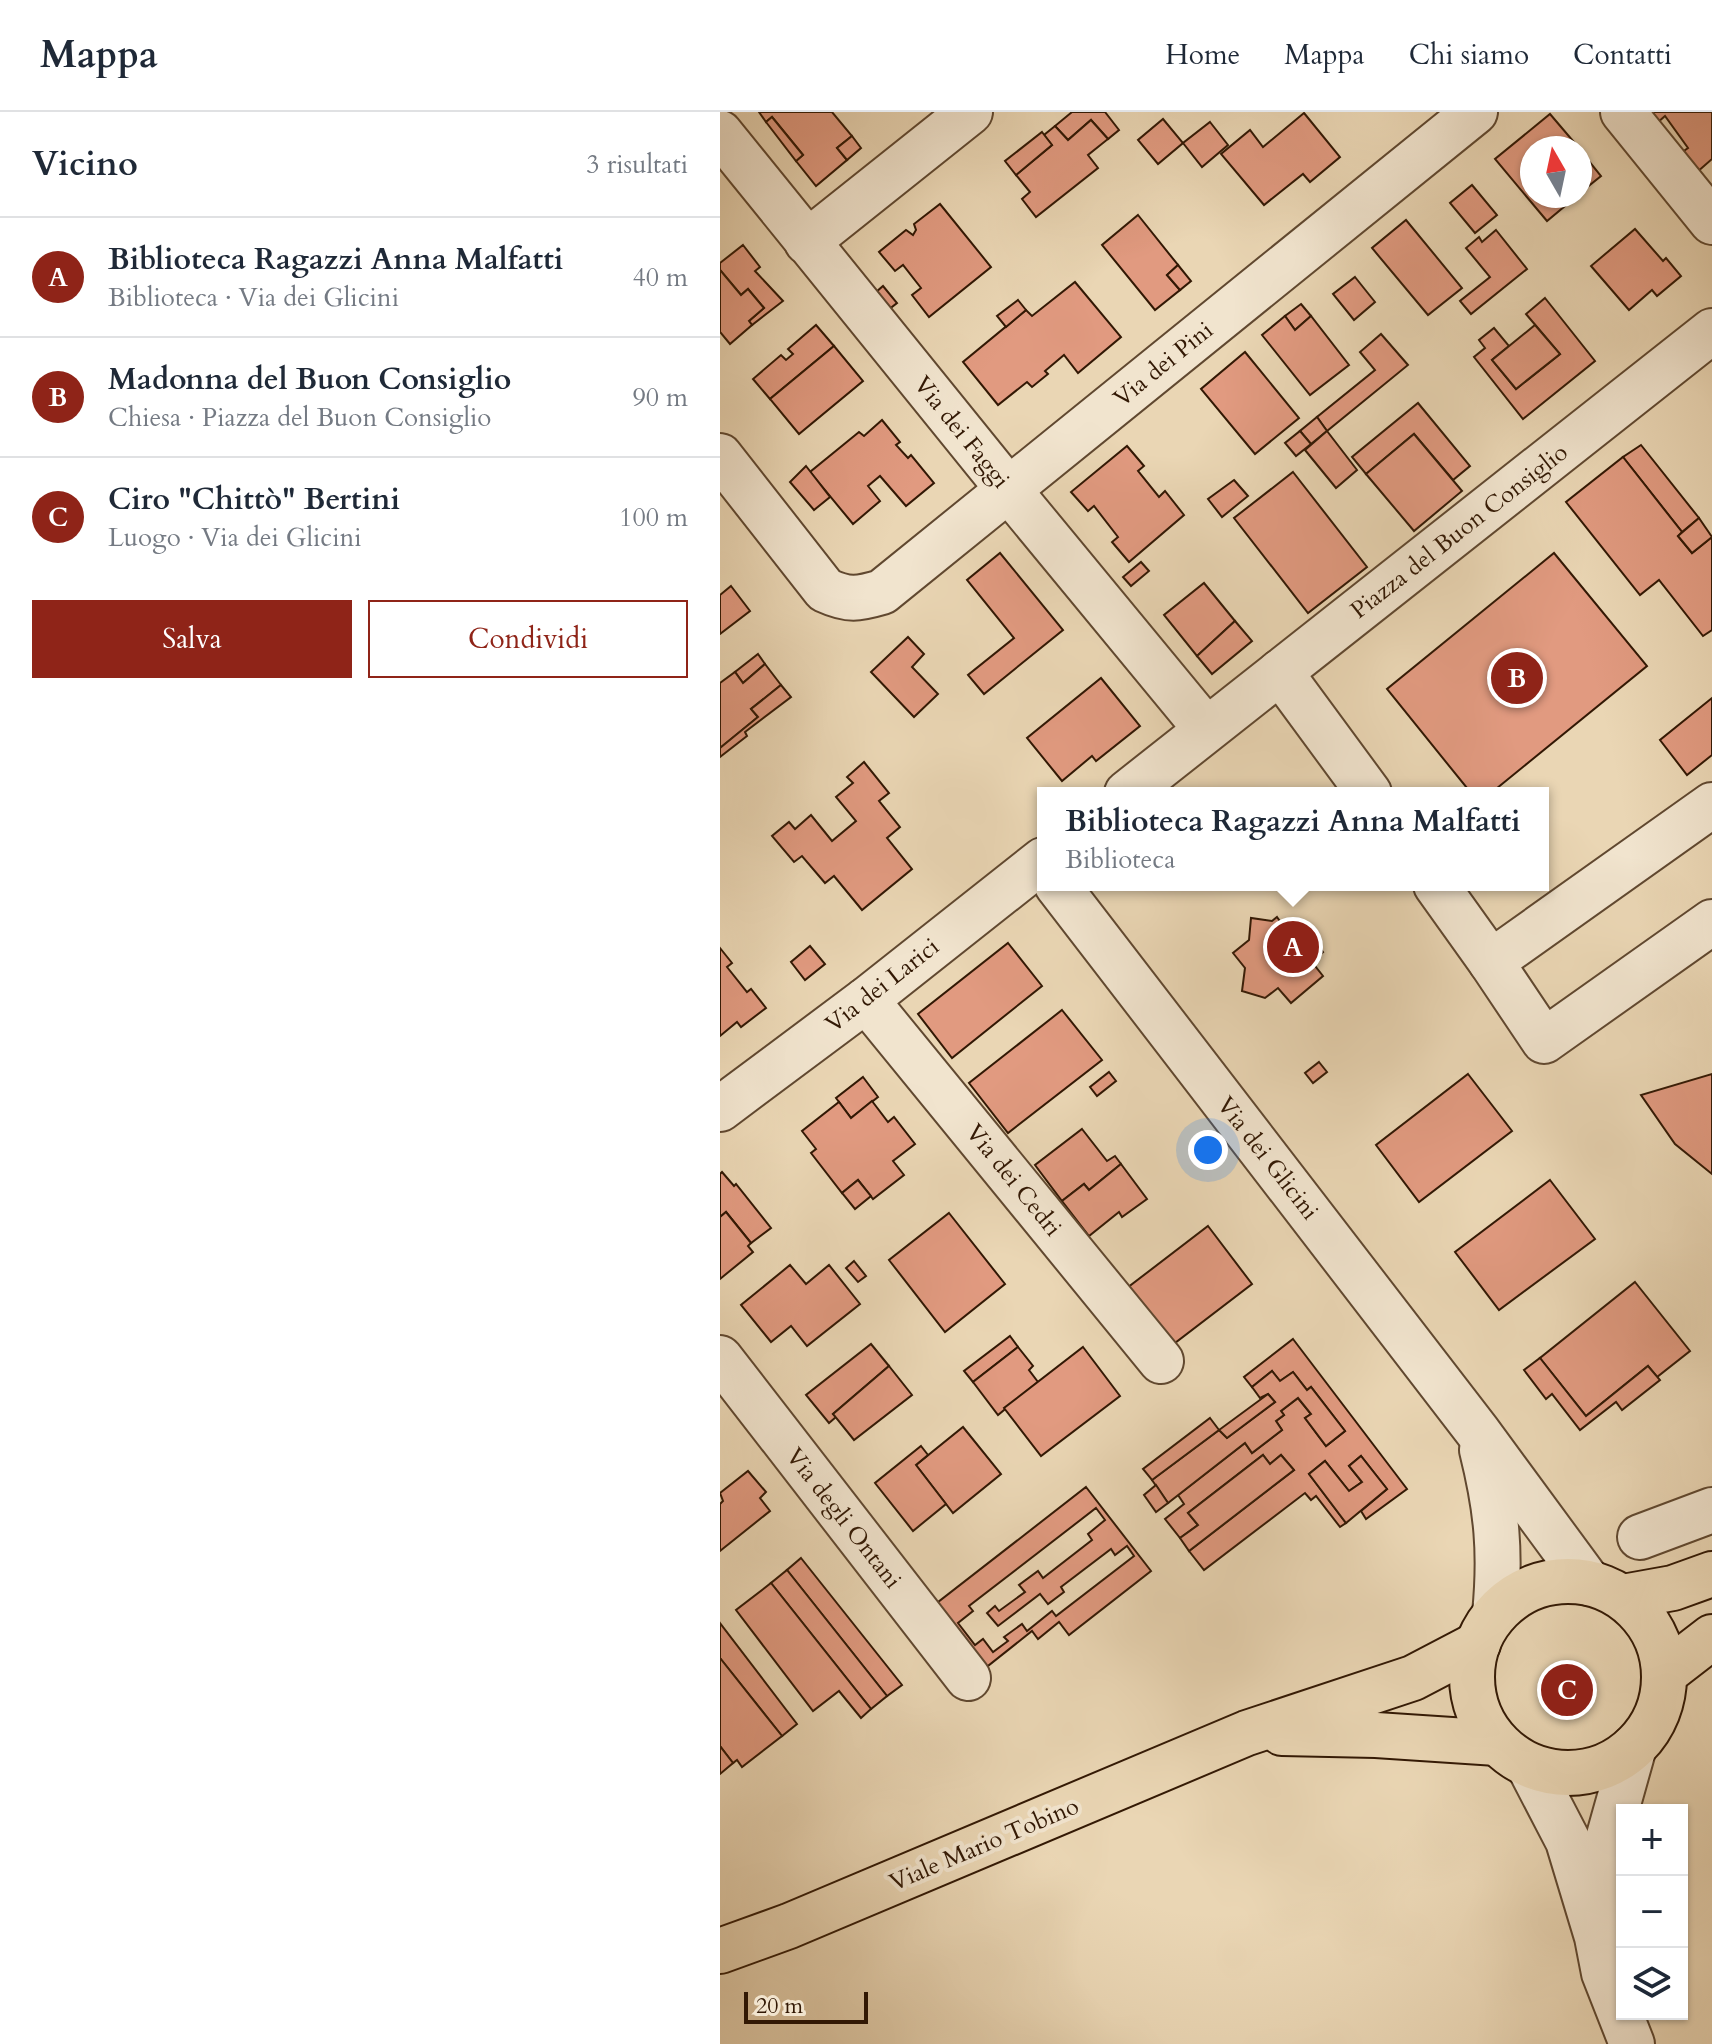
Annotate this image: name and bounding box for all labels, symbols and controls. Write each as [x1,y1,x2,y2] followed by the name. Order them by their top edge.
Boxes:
[40,29,158,81] text: Mappa
[1165,36,1240,74] text: Home
[1284,36,1365,74] text: Mappa
[1409,36,1529,74] text: Chi siamo
[1573,36,1672,74] text: Contatti
[1520,136,1592,208] north arrow
[32,141,138,187] text: Vicino
[586,147,688,182] text: 3 risultati
[108,239,563,280] text: Biblioteca Ragazzi Anna Malfatti
[48,260,68,295] text: A
[632,260,688,295] text: 40 m
[108,280,399,315] text: Biblioteca · Via dei Glicini
[1107,314,1220,415] street label: Via dei Pini
[108,359,511,400] text: Madonna del Buon Consiglio
[906,369,1017,496] street label: Via dei Faggi
[49,380,67,415] text: B
[632,380,688,415] text: 90 m
[108,400,491,435] text: Chiesa · Piazza del Buon Consiglio
[1344,436,1575,627] street label: Piazza del Buon Consiglio
[108,479,400,520] text: Ciro "Chittò" Bertini
[48,500,68,535] text: C
[619,500,688,535] text: 100 m
[108,520,362,555] text: Luogo · Via dei Glicini
[32,600,352,678] button: Salva
[368,600,688,678] button: Condividi
[1491,648,1543,708] pin: B
[1037,787,1549,891] popup
[1065,801,1521,842] text: Biblioteca Ragazzi Anna Malfatti
[1065,842,1175,877] text: Biblioteca
[1267,917,1319,977] pin: A
[818,930,946,1040] street label: Via dei Larici
[1209,1090,1326,1227] street label: Via dei Glicini
[958,1117,1069,1244] street label: Via dei Cedri
[1188,1130,1228,1170] your location
[778,1441,909,1596] street label: Via degli Ontani
[1541,1660,1593,1720] pin: C
[884,1790,1084,1899] street label: Viale Mario Tobino
[1616,1804,1688,2020] map controls
[1616,1804,1688,1876] button: +
[1616,1876,1688,1948] button: −
[1616,1948,1688,2020] button: layers
[744,1988,868,2024] scale bar
[756,1991,803,2021] text: 20 m

